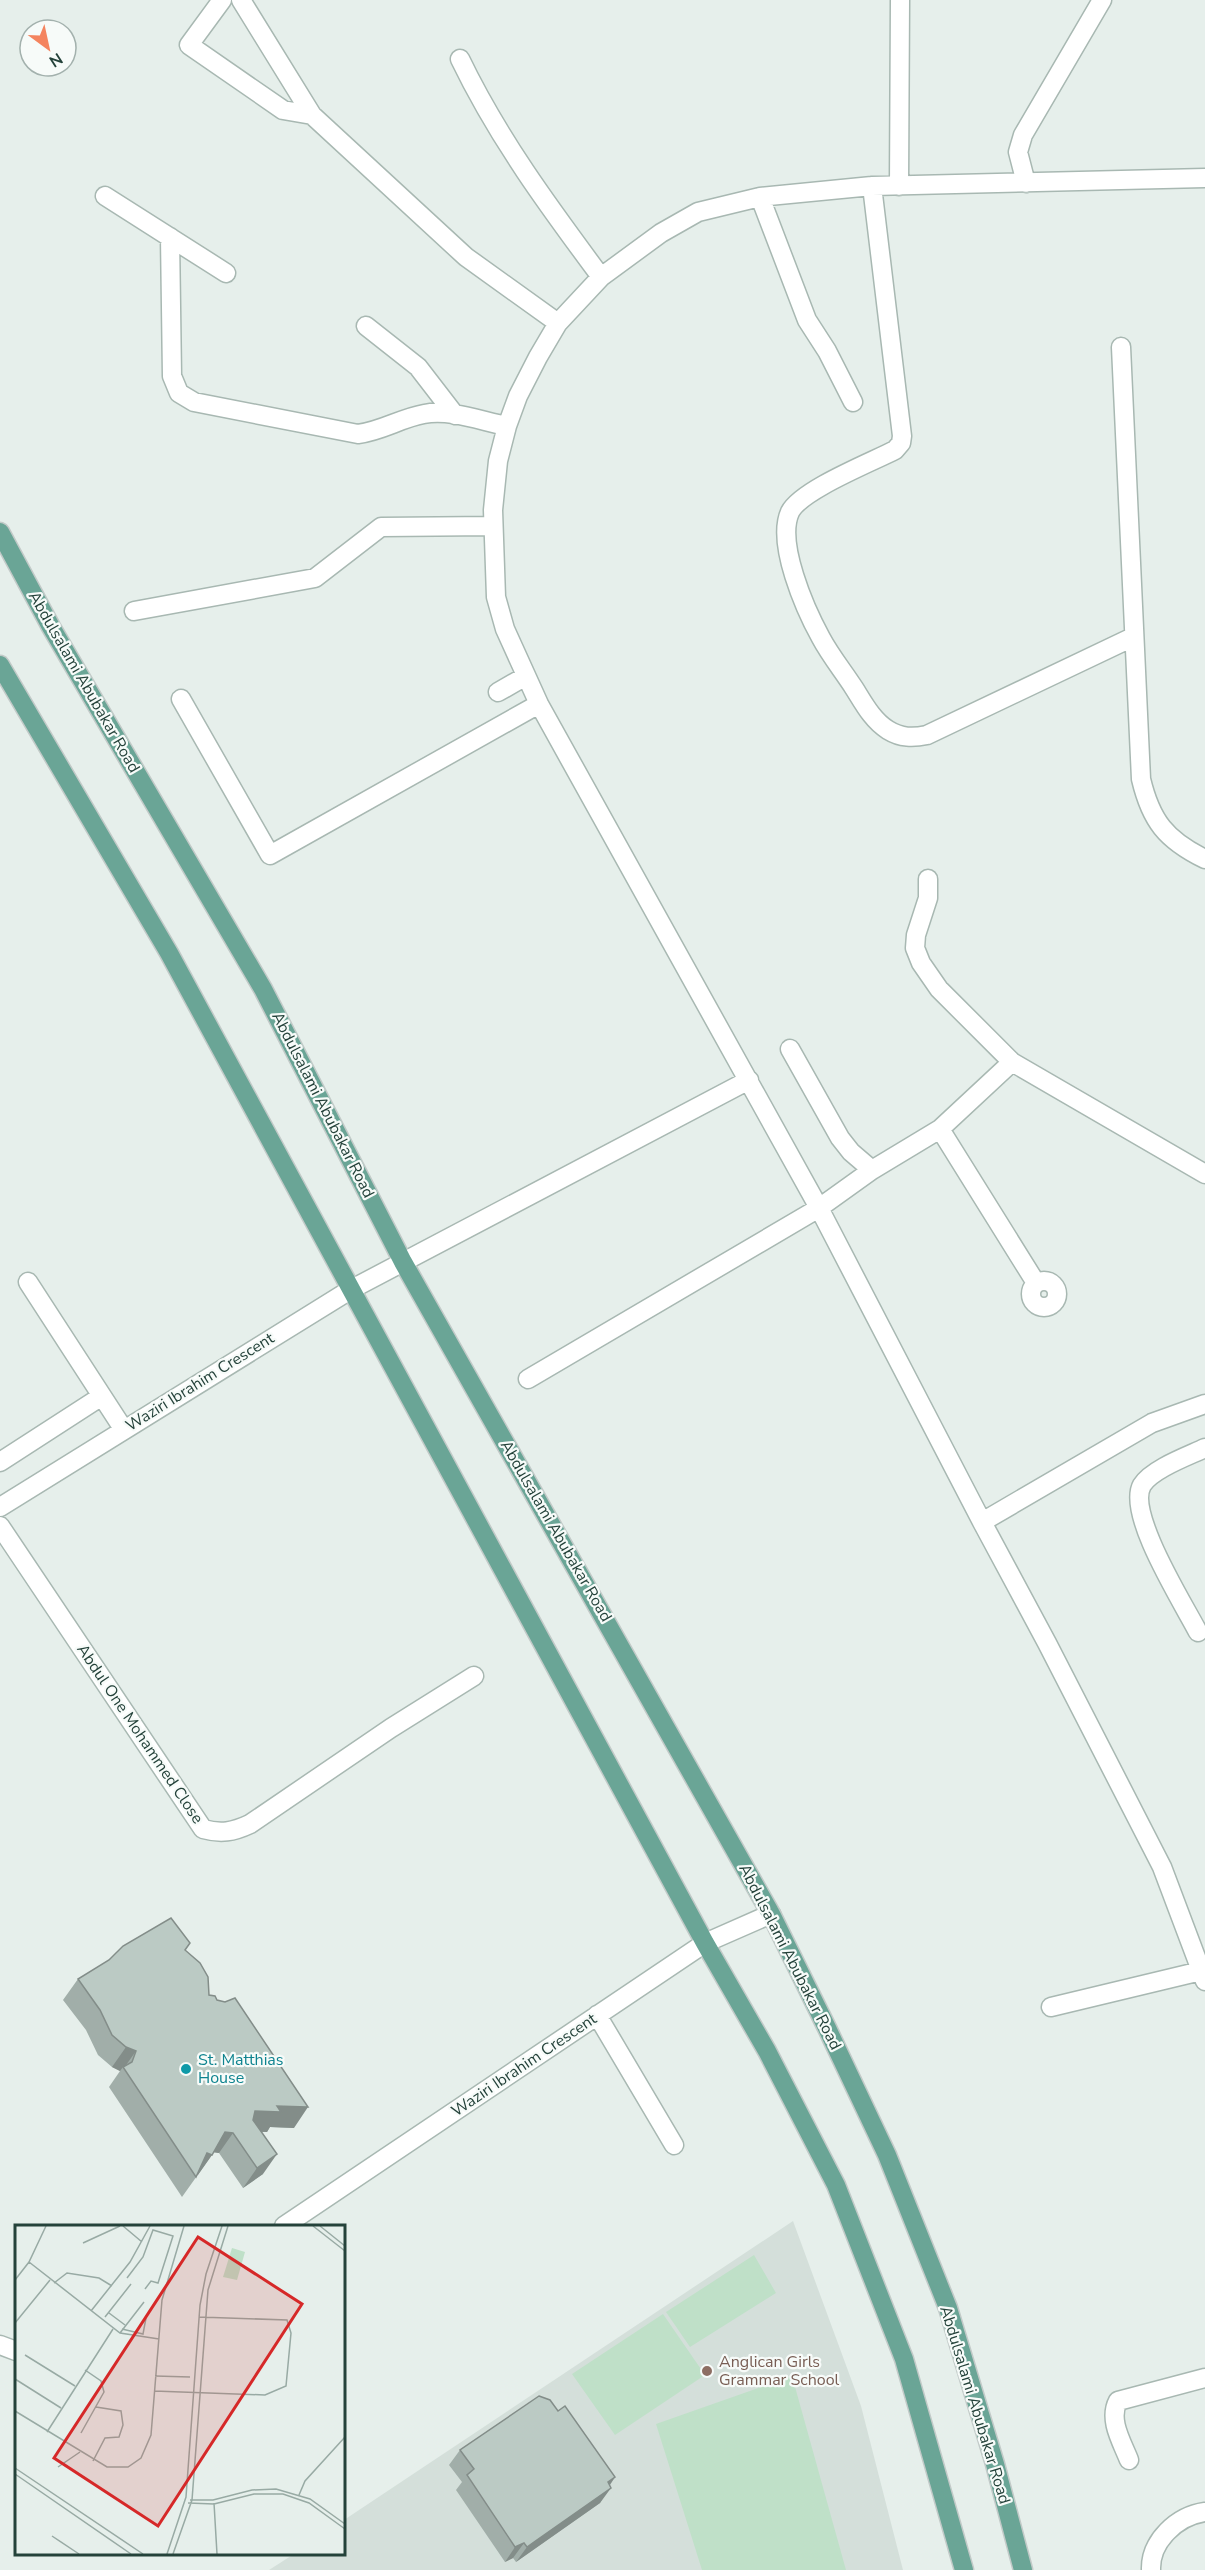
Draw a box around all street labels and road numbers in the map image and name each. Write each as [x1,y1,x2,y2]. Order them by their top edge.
street label: Abdulsalami Abubakar Road [23,587,145,777]
street label: Abdulsalami Abubakar Road [266,1008,380,1202]
street label: Waziri Ibrahim Crescent [122,1327,279,1437]
street label: Abdulsalami Abubakar Road [495,1436,617,1626]
street label: Abdul One Mohammed Close [72,1640,208,1828]
street label: Abdulsalami Abubakar Road [733,1860,847,2054]
street label: Waziri Ibrahim Crescent [447,2008,601,2122]
street label: Abdulsalami Abubakar Road [934,2303,1016,2507]

